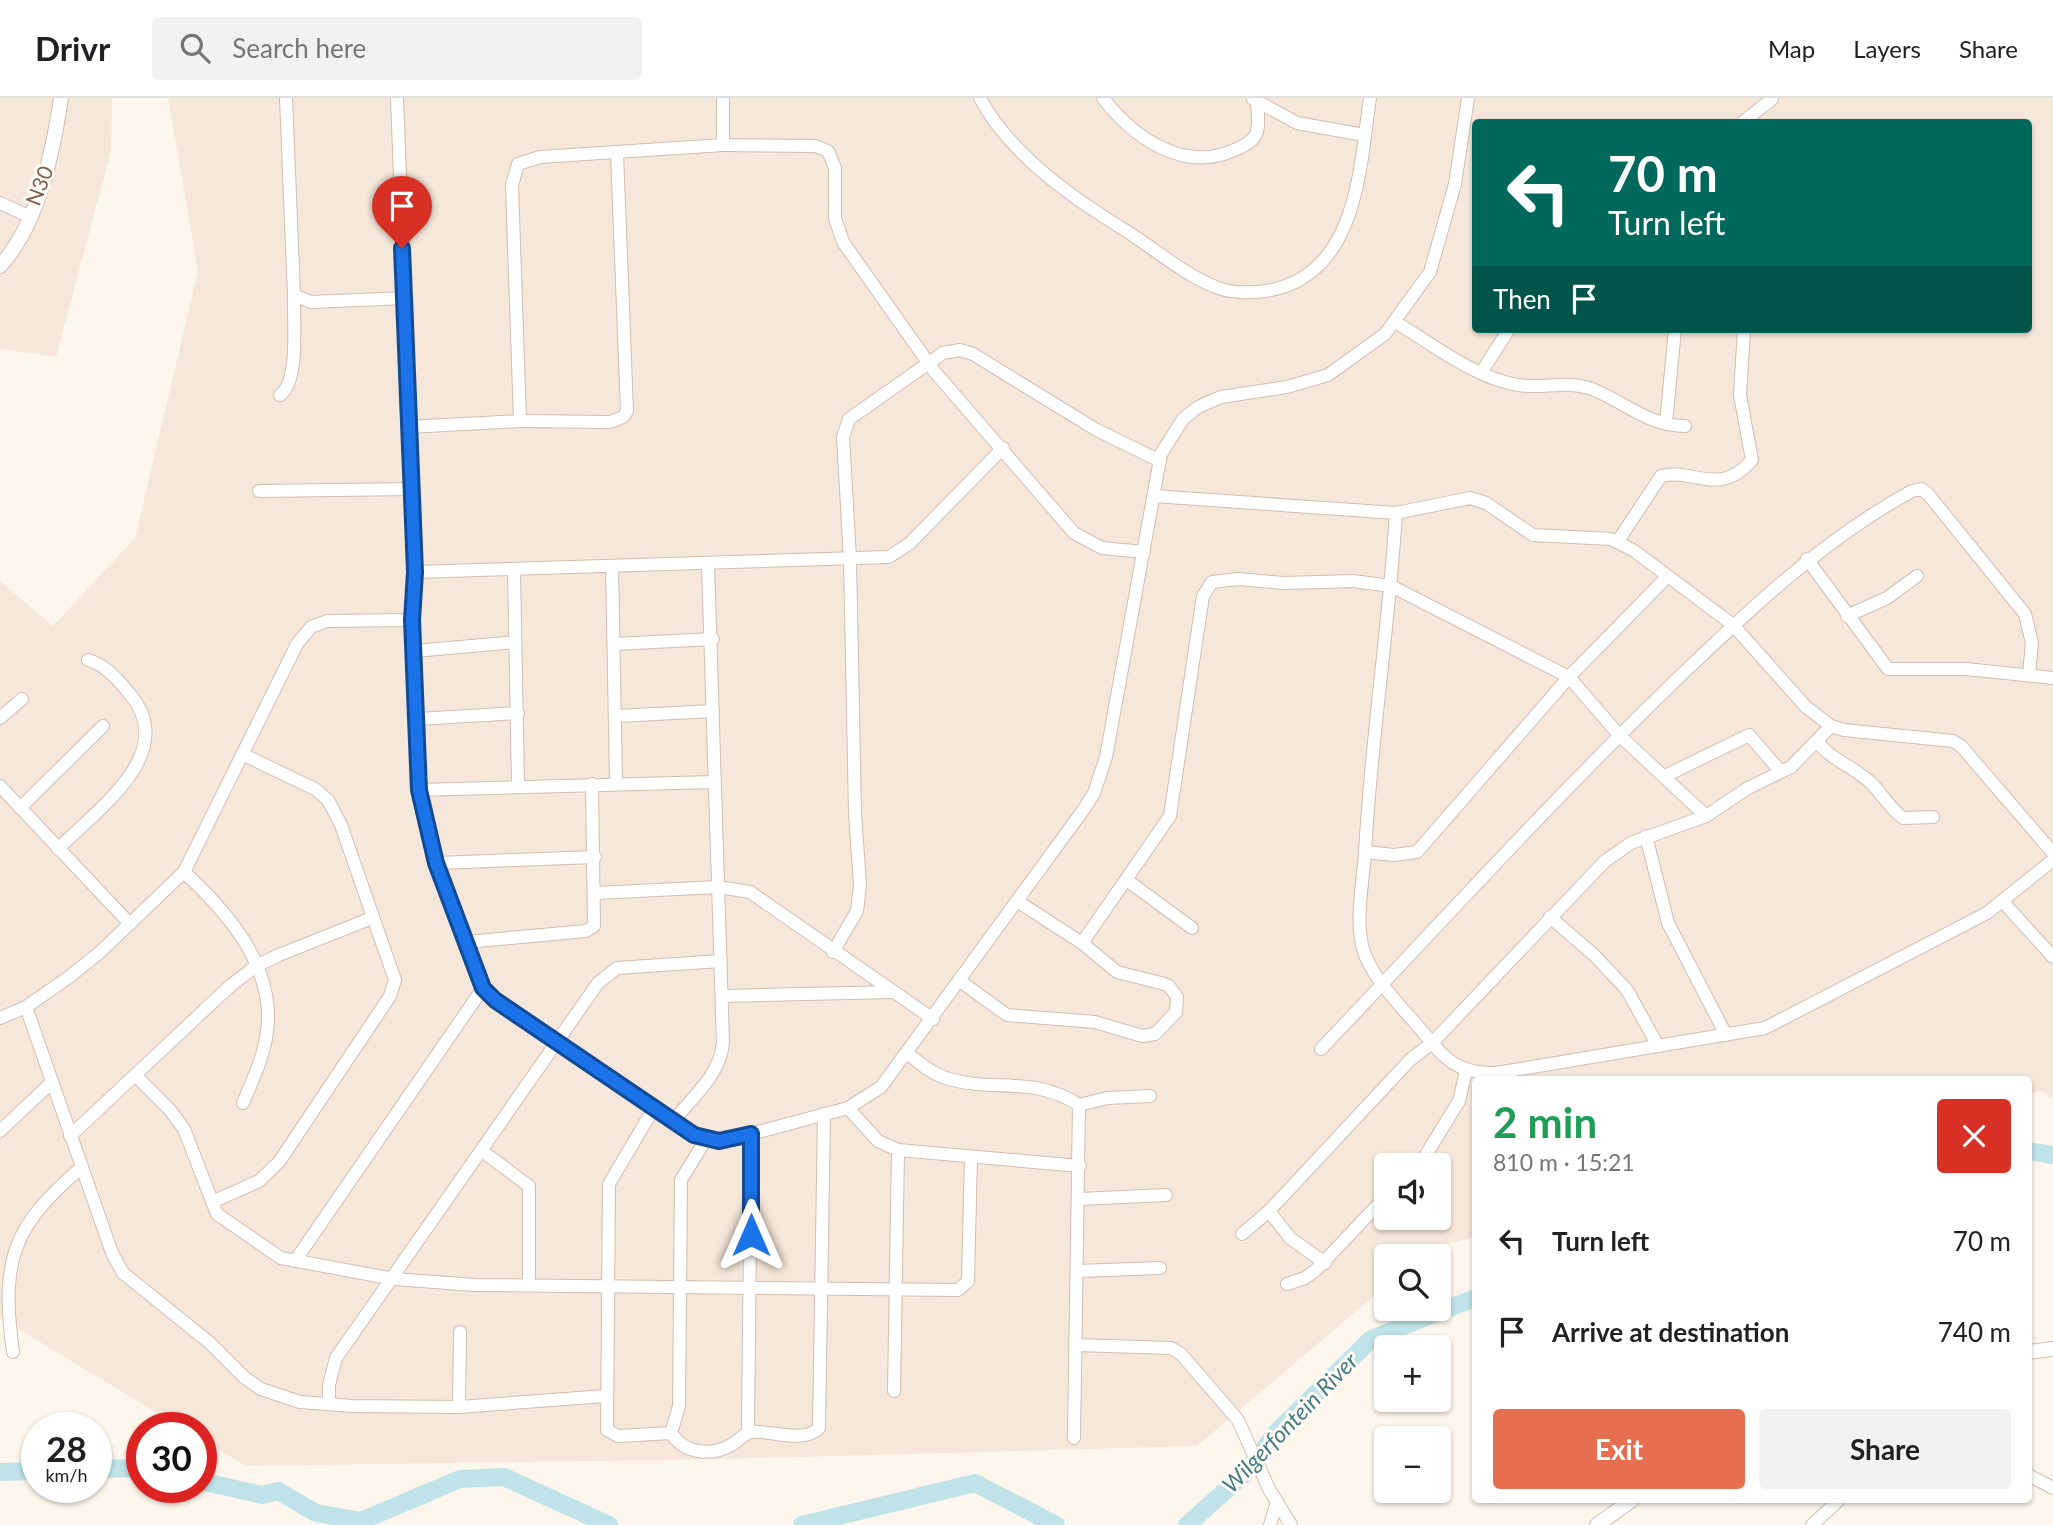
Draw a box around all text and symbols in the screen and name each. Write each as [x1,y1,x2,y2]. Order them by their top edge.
search box [152,17,642,80]
text: Drivr [35,28,110,68]
icon: search [176,29,214,67]
text: Search here [232,32,366,64]
text: Map [1768,34,1815,63]
text: Layers [1853,34,1921,63]
text: Share [1959,34,2018,63]
text: 70 m [1608,144,1718,202]
icon: left [1493,147,1584,238]
street label: N30 [20,162,58,209]
pin [372,176,432,248]
icon: arrive [383,187,421,225]
text: Turn left [1608,203,1725,242]
icon: arrive [1565,280,1603,318]
text: Then [1493,283,1551,315]
text: 2 min [1493,1097,1597,1147]
button: close [1937,1099,2011,1173]
text: 810 m · 15:21 [1493,1148,1635,1176]
map controls [1374,1153,1451,1503]
button: sound [1374,1153,1451,1230]
position arrow [714,1198,788,1272]
icon: left [1493,1222,1531,1260]
text: Turn left [1552,1225,1649,1257]
text: 70 m [1953,1225,2011,1257]
button: search [1374,1244,1451,1321]
icon: arrive [1493,1313,1531,1351]
text: Arrive at destination [1552,1316,1789,1348]
text: 740 m [1938,1316,2011,1348]
button: + [1374,1335,1451,1412]
water label: Wilgerfontein River [1216,1346,1364,1498]
button: Exit [1493,1409,1745,1489]
button: Share [1759,1409,2011,1489]
speed limit sign: 30 [126,1412,217,1503]
button: − [1374,1426,1451,1503]
text: 28 [46,1427,87,1469]
text: km/h [45,1464,88,1486]

